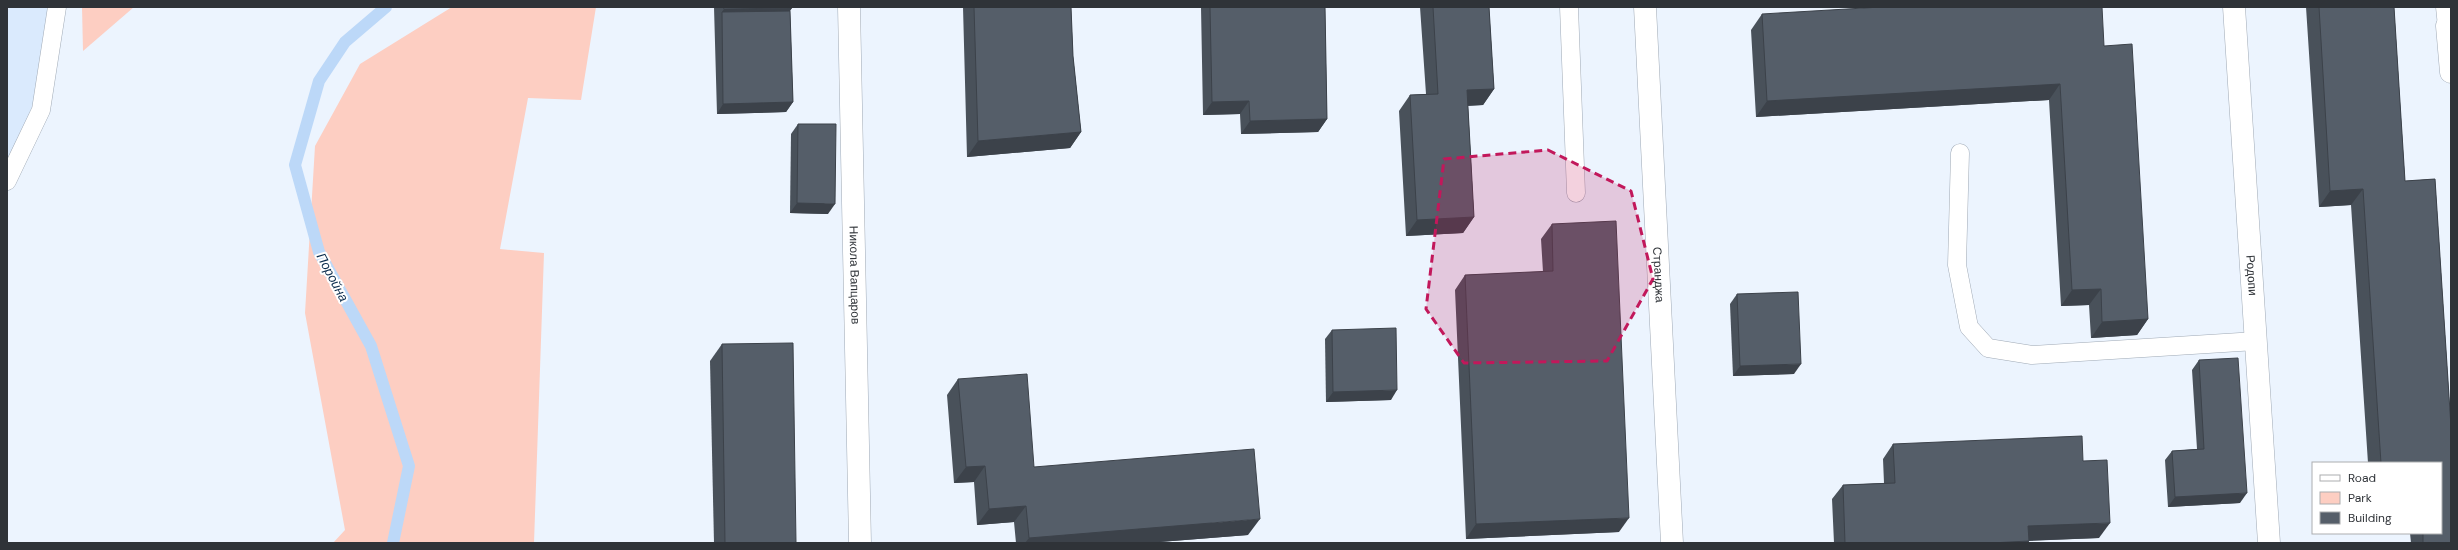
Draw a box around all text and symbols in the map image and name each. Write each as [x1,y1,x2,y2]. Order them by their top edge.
street label: Никола Вапцаров [845,225,864,324]
street label: Странджа [1649,246,1668,303]
water label: Поройна [313,250,352,305]
street label: Родопи [2242,255,2261,296]
legend [2312,462,2442,534]
text: Road [2348,470,2376,486]
text: Park [2348,490,2372,506]
text: Building [2348,510,2392,526]

